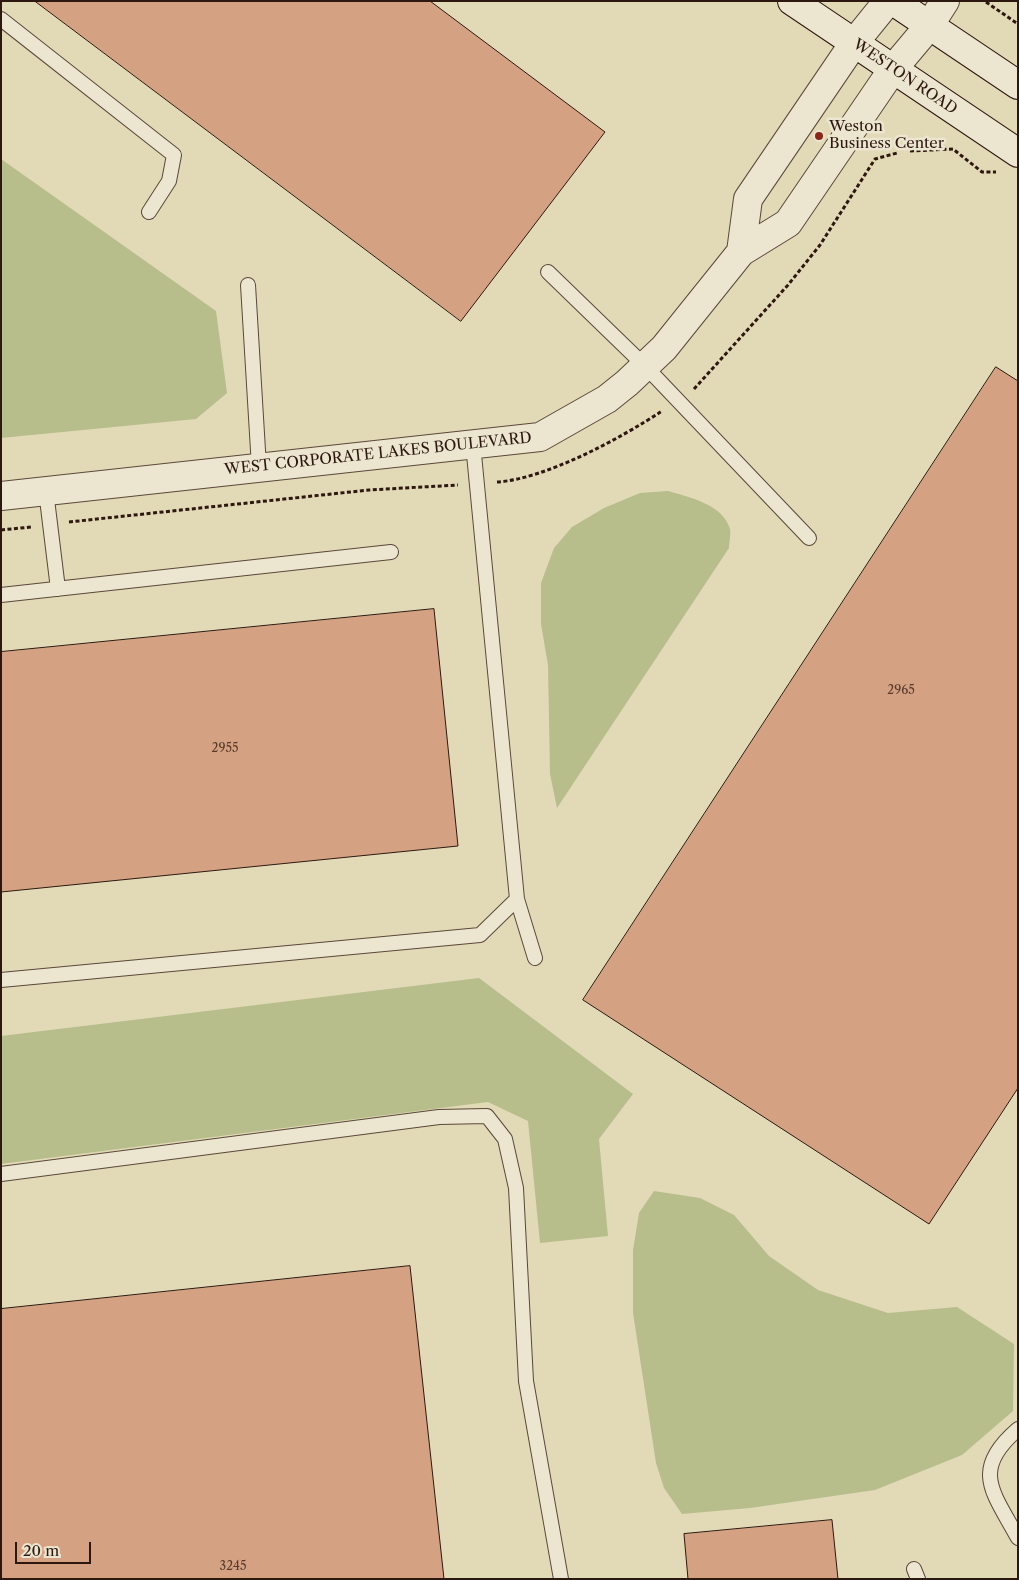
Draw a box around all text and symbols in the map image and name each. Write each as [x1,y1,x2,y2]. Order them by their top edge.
street label: WESTON ROAD [850,35,960,119]
place label: Weston Business Center [829,118,944,153]
marker: Weston Business Center [813,130,825,142]
street label: WEST CORPORATE LAKES BOULEVARD [223,429,533,479]
house number: 2965 [887,684,915,698]
house number: 2955 [212,742,238,756]
scale bar [18,1532,94,1564]
text: 20 m [23,1541,59,1560]
house number: 3245 [220,1560,246,1574]

